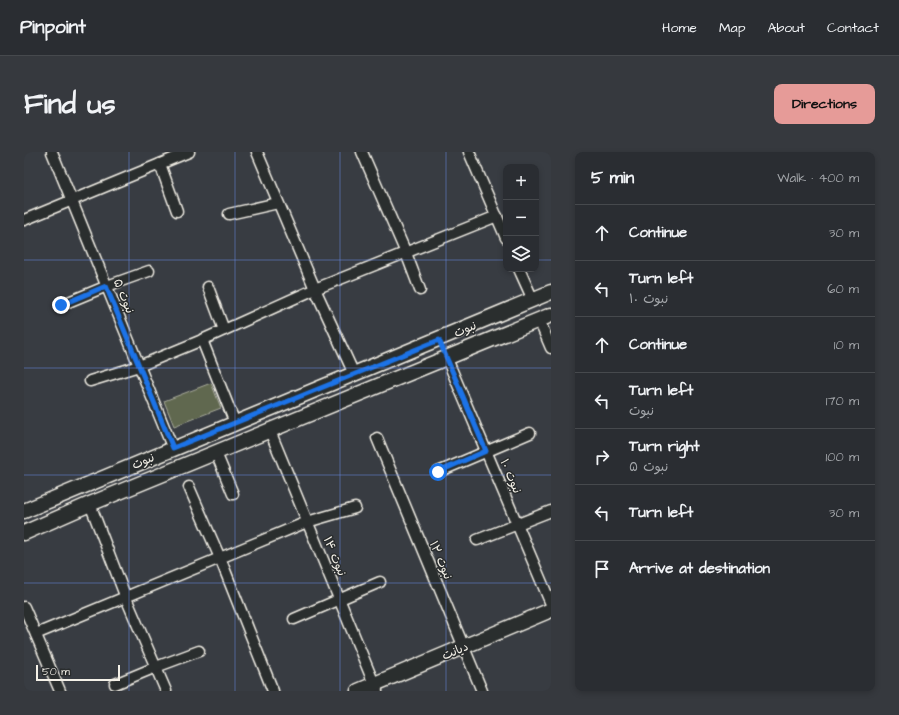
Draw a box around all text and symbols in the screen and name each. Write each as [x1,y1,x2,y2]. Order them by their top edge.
text: Pinpoint [20,14,86,41]
text: Home [662,18,697,38]
text: Map [719,18,745,38]
text: About [767,18,805,38]
text: Contact [827,18,879,38]
button: Directions [774,84,875,124]
text: Find us [24,85,115,124]
map controls [503,164,539,272]
button: + [503,164,539,200]
text: 5 min [591,166,634,190]
text: Walk · 400 m [777,169,859,187]
button: − [503,200,539,236]
icon: ahead [591,222,613,244]
text: Continue [629,222,687,243]
text: 30 m [829,224,859,242]
button: layers [503,236,539,272]
text: Turn left [629,268,693,289]
street label: نبوت ۵ [109,276,138,316]
icon: left [591,278,613,300]
text: 60 m [827,280,859,298]
text: نبوت ۱۰ [629,290,668,308]
route end [52,296,70,314]
street label: نبوت [451,317,479,342]
icon: ahead [591,334,613,356]
text: Continue [629,334,687,355]
text: 10 m [834,336,859,354]
text: Turn left [629,380,693,401]
icon: left [591,390,613,412]
text: 170 m [826,392,859,410]
text: نبوت [629,402,654,420]
text: Turn right [629,436,700,457]
icon: right [591,446,613,468]
text: 100 m [826,448,859,466]
street label: نبوت [129,449,157,474]
street label: نبوت ۱۰ [496,456,525,496]
text: نبوت ۵ [629,458,668,476]
route start [429,463,447,481]
icon: left [591,502,613,524]
text: Turn left [629,502,693,523]
text: 30 m [829,504,859,522]
street label: نبوت ۱۴ [319,534,350,579]
street label: نبوت ۱۲ [425,538,456,582]
icon: arrive [591,558,613,580]
text: Arrive at destination [629,558,770,579]
street label: دیانت [439,638,471,665]
scale bar [36,663,120,682]
text: 50 m [42,664,70,679]

